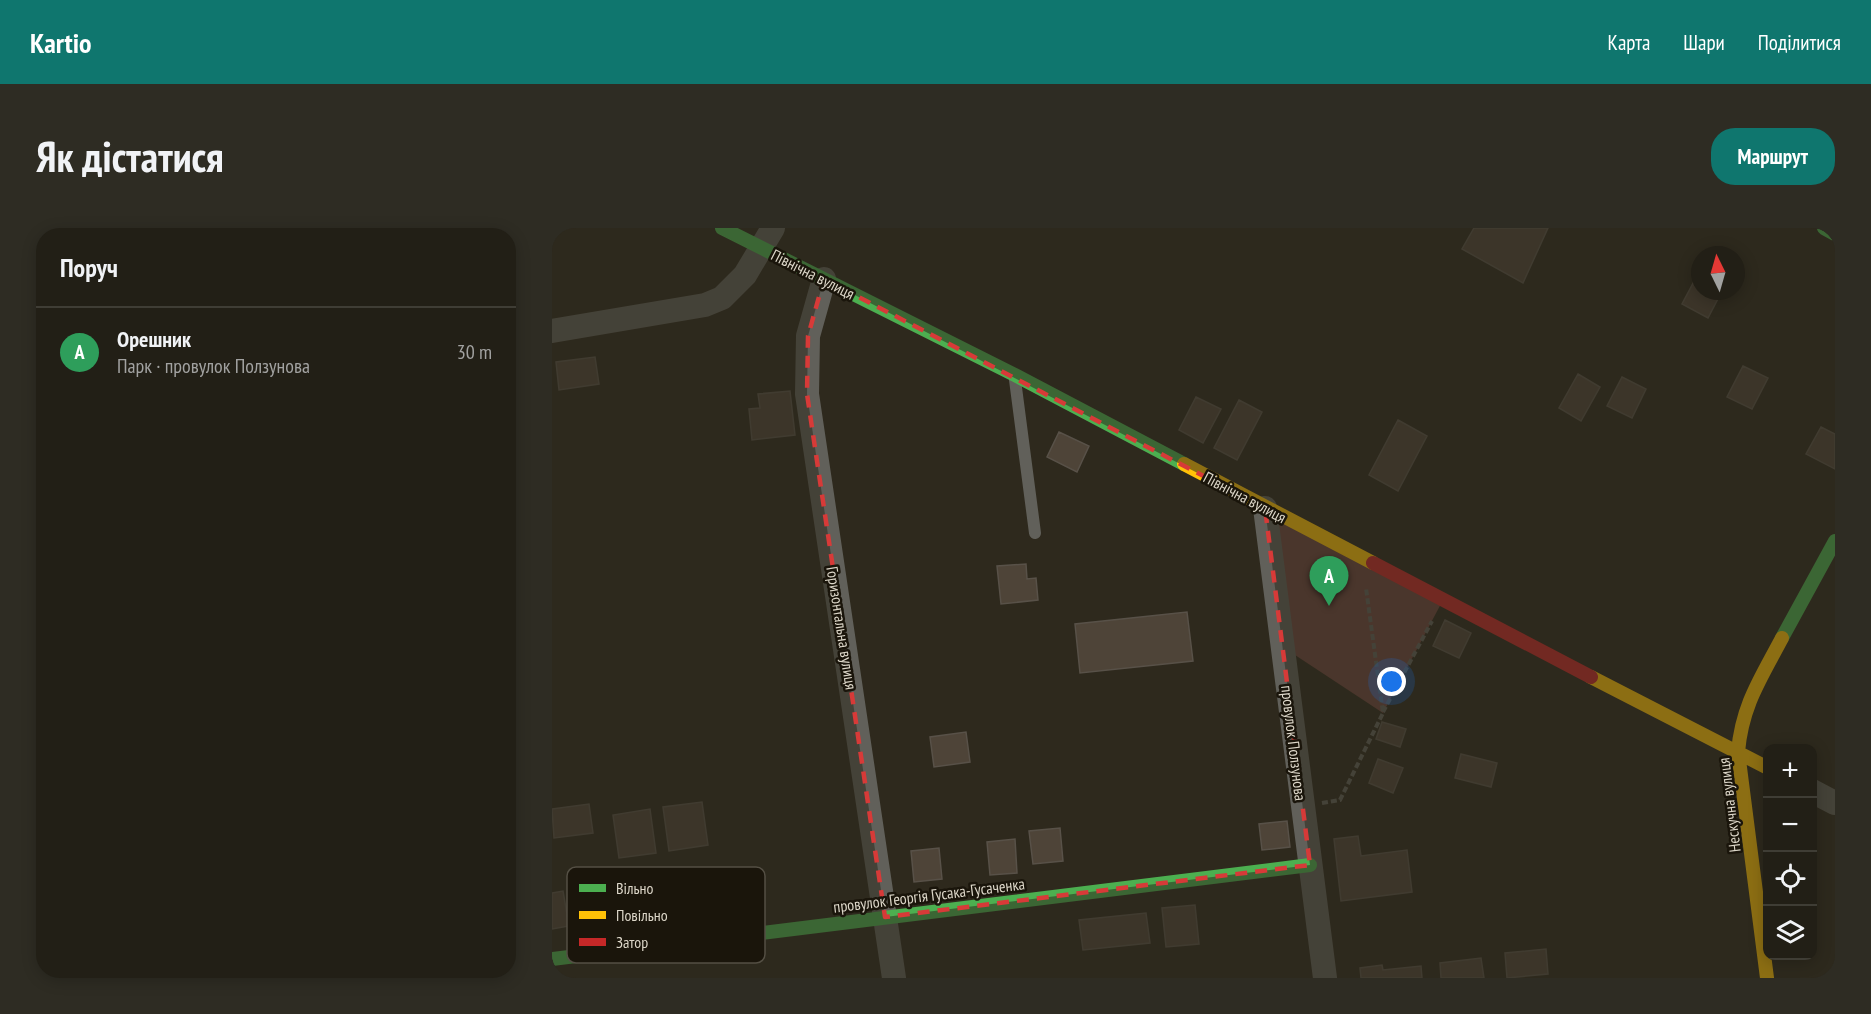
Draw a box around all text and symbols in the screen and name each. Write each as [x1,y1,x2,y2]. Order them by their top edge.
text: Kartio [30,24,92,61]
text: Карта [1608,29,1650,56]
text: Шари [1683,29,1725,56]
text: Поділитися [1758,29,1841,56]
button: Маршрут [1711,128,1835,185]
text: Як дістатися [36,129,224,184]
street label: Північна вулиця [768,244,858,304]
north arrow [1691,246,1745,300]
text: Поруч [60,251,118,284]
text: Орешник [117,325,191,353]
text: A [74,339,85,365]
text: 30 m [457,339,492,365]
text: Парк · провулок Ползунова [117,353,310,379]
street label: Північна вулиця [1200,467,1290,527]
pin: A [1310,556,1348,606]
street label: Горизонтальна вулиця [822,565,862,691]
your location [1377,667,1406,696]
street label: провулок Ползунова [1277,684,1311,802]
map controls [1763,744,1817,960]
button: + [1763,744,1817,798]
street label: Нескучна вулиця [1713,757,1745,853]
button: − [1763,798,1817,852]
button: locate [1763,852,1817,906]
legend [567,867,765,963]
street label: провулок Георгія Гусака-Гусаченка [832,873,1026,917]
text: Вільно [616,878,653,898]
text: Повільно [616,905,668,925]
button: layers [1763,906,1817,960]
text: Затор [616,932,648,952]

